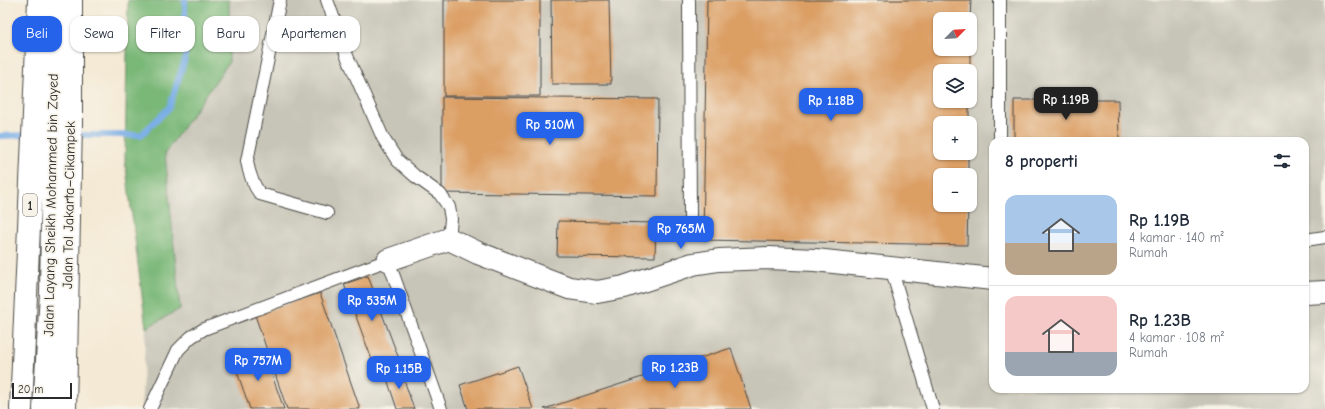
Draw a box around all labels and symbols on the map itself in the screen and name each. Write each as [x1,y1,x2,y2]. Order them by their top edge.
north arrow [933,12,977,56]
street label: Jalan Layang Sheikh Mohammed bin Zayed [40,73,62,337]
pin: Rp 1.19B [1025,87,1107,121]
pin: Rp 1.18B [790,88,872,122]
pin: Rp 510M [513,112,587,146]
street label: Jalan Tol Jakarta–Cikampek [59,121,79,289]
road number: 1 [23,194,37,216]
pin: Rp 765M [644,216,718,250]
pin: Rp 535M [335,288,409,322]
pin: Rp 757M [221,348,295,382]
pin: Rp 1.23B [634,355,716,389]
pin: Rp 1.15B [358,356,440,390]
scale bar [12,381,72,400]

